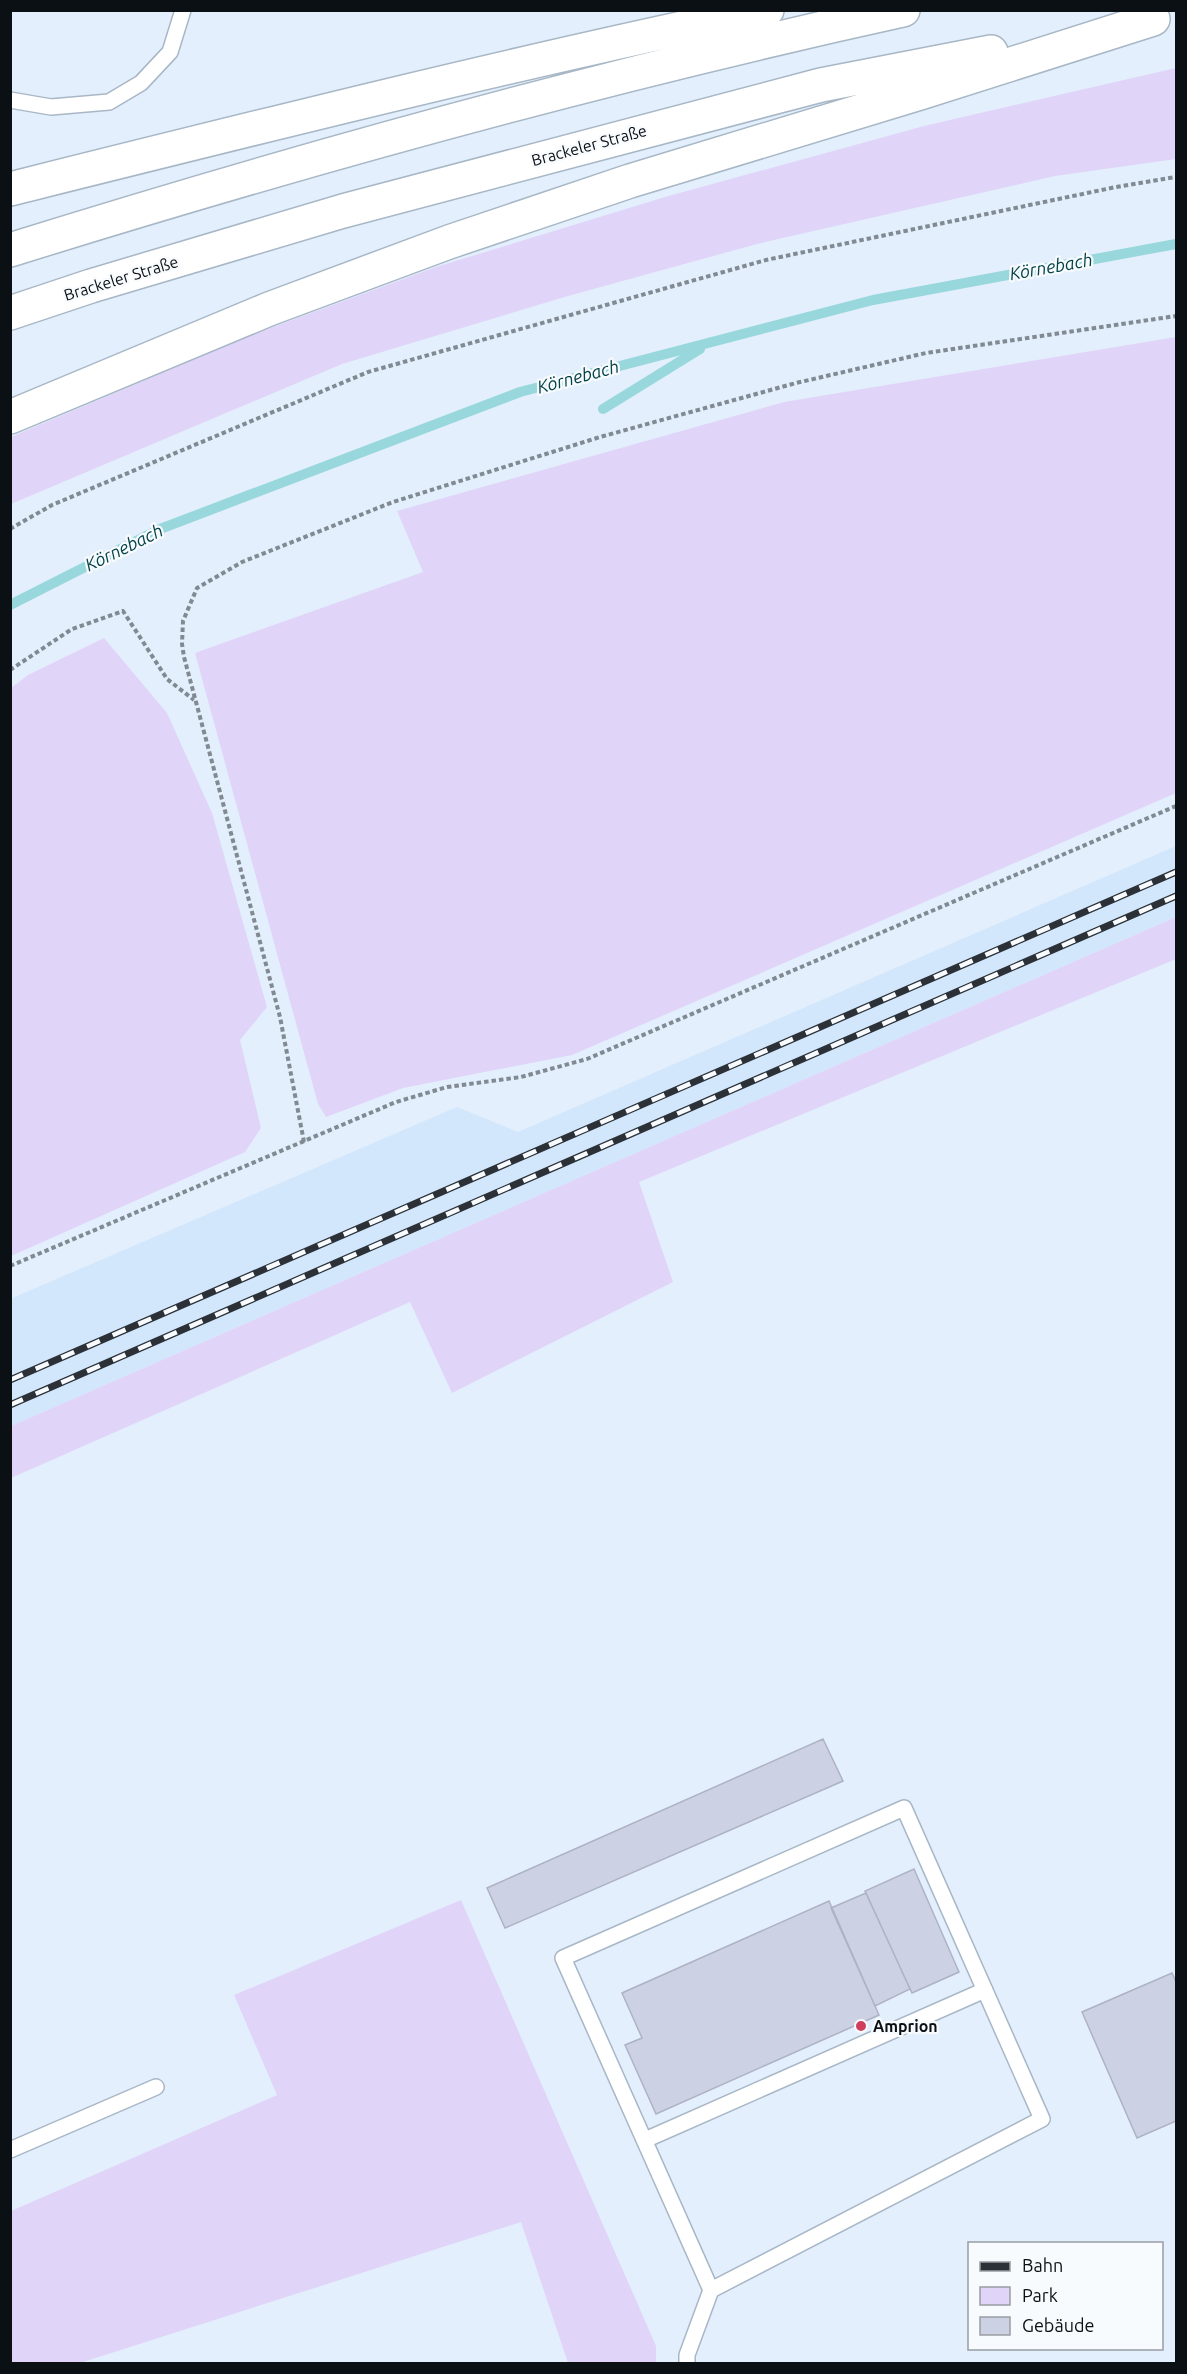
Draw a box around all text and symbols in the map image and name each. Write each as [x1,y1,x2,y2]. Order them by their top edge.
street label: Brackeler Straße [529,121,649,169]
water label: Körnebach [1008,249,1094,283]
street label: Brackeler Straße [62,252,180,304]
water label: Körnebach [535,355,621,397]
water label: Körnebach [81,520,166,575]
place label: Amprion [873,2017,938,2035]
marker: Amprion [854,2019,868,2033]
legend [968,2242,1163,2350]
text: Bahn [1022,2255,1063,2275]
text: Park [1022,2285,1058,2305]
text: Gebäude [1022,2315,1094,2335]

